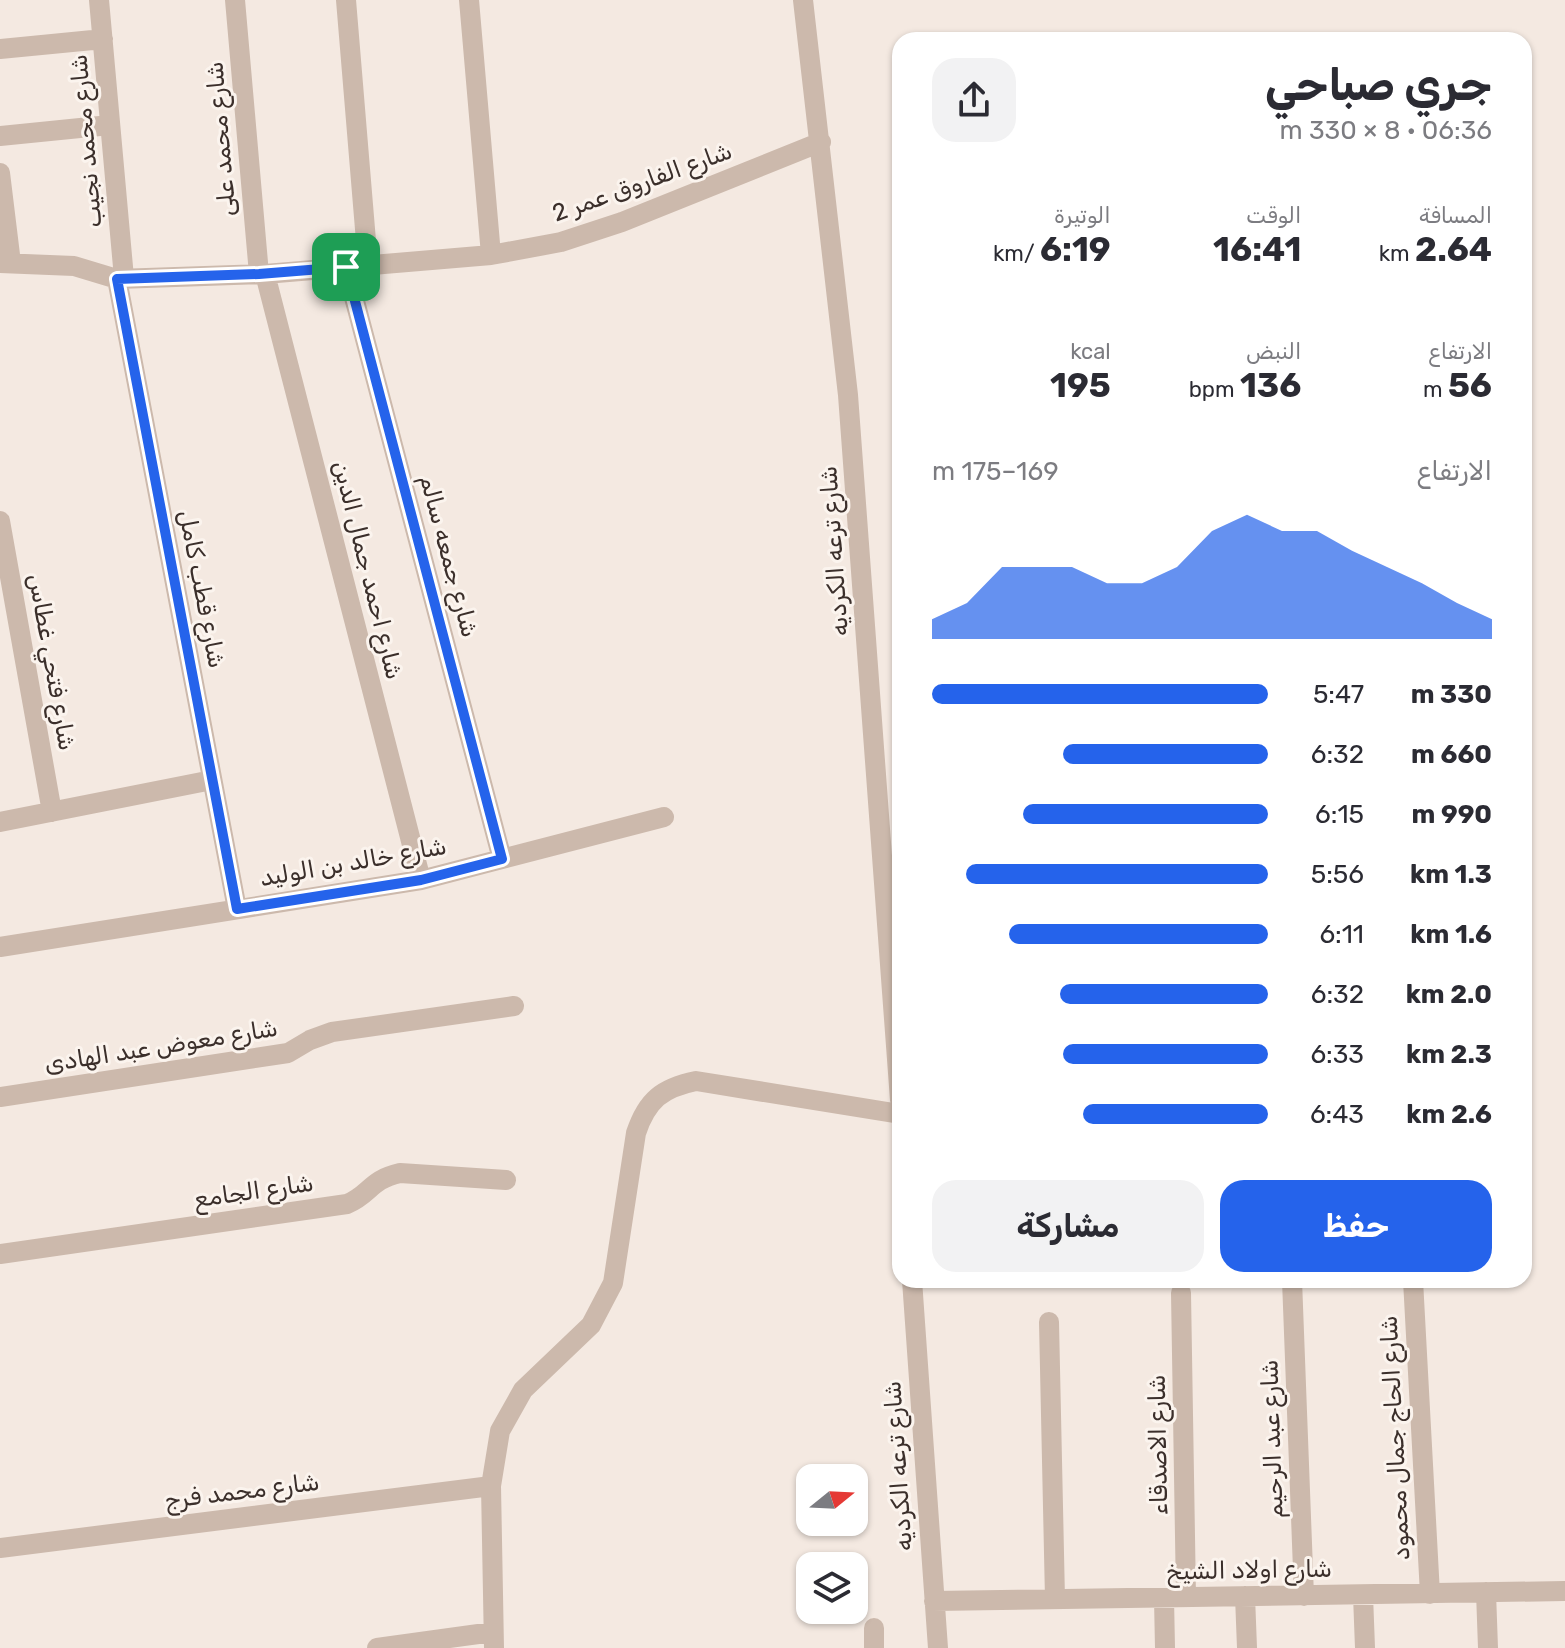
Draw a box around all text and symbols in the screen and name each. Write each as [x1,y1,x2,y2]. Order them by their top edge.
street label: شارع محمد نجيب [64,53,110,229]
button: share [932,58,1016,142]
text: جري صباحي [1265,59,1492,111]
street label: شارع محمد على [200,60,244,218]
text: 06:36 · 8 × 330 m [1279,115,1492,146]
street label: شارع الفاروق عمر 2 [548,136,736,229]
text: الوتيرة [1054,202,1111,229]
text: الوقت [1246,202,1301,229]
text: المسافة [1419,202,1492,229]
text: 6:19 [1040,229,1111,270]
text: 16:41 [1213,229,1301,270]
text: 2.64 [1415,229,1492,270]
pin [312,233,380,301]
text: /km [993,240,1040,267]
text: km [1379,240,1415,267]
icon: arrive [324,245,368,289]
text: kcal [1070,338,1111,365]
text: النبض [1246,338,1301,365]
text: الارتفاع [1429,338,1492,365]
text: 195 [1050,365,1111,406]
text: 136 [1240,365,1301,406]
text: 56 [1448,365,1492,406]
text: bpm [1189,376,1240,403]
text: m [1423,376,1448,403]
text: 169–175 m [932,456,1059,487]
text: الارتفاع [1417,456,1492,487]
street label: شارع احمد جمال الدين [325,458,409,683]
street label: شارع ترعه الكرديه [814,465,856,637]
street label: شارع جمعه سالم [412,472,484,641]
street label: شارع قطب كامل [171,508,231,671]
street label: شارع فتحي غطاس [19,571,81,753]
text: 5:47 [1313,679,1364,710]
text: 330 m [1411,679,1492,710]
text: 6:32 [1311,739,1364,770]
text: 660 m [1411,739,1492,770]
text: 6:15 [1315,799,1364,830]
text: 990 m [1412,799,1492,830]
street label: شارع خالد بن الوليد [257,832,449,894]
text: 5:56 [1311,859,1364,890]
text: 1.3 km [1410,859,1492,890]
text: 6:11 [1319,919,1364,950]
text: 1.6 km [1410,919,1492,950]
text: 6:32 [1311,979,1364,1010]
text: 2.0 km [1406,979,1492,1010]
street label: شارع معوض عبد الهادى [42,1014,280,1080]
text: 6:33 [1310,1039,1364,1070]
text: 2.3 km [1406,1039,1492,1070]
text: 6:43 [1310,1099,1364,1130]
text: 2.6 km [1406,1099,1492,1130]
street label: شارع الجامع [193,1169,316,1216]
button: مشاركة [932,1180,1204,1272]
button: حفظ [1220,1180,1492,1272]
street label: شارع الحاج جمال محمود [1375,1315,1417,1561]
street label: شارع عبد الرحيم [1255,1359,1291,1519]
street label: شارع الاصدقاء [1143,1374,1175,1516]
street label: شارع ترعه الكرديه [878,1380,920,1552]
north arrow [796,1464,868,1536]
map controls [796,1464,868,1624]
street label: شارع محمد فرج [163,1468,321,1516]
button: layers [796,1552,868,1624]
street label: شارع اولاد الشيخ [1166,1555,1332,1588]

